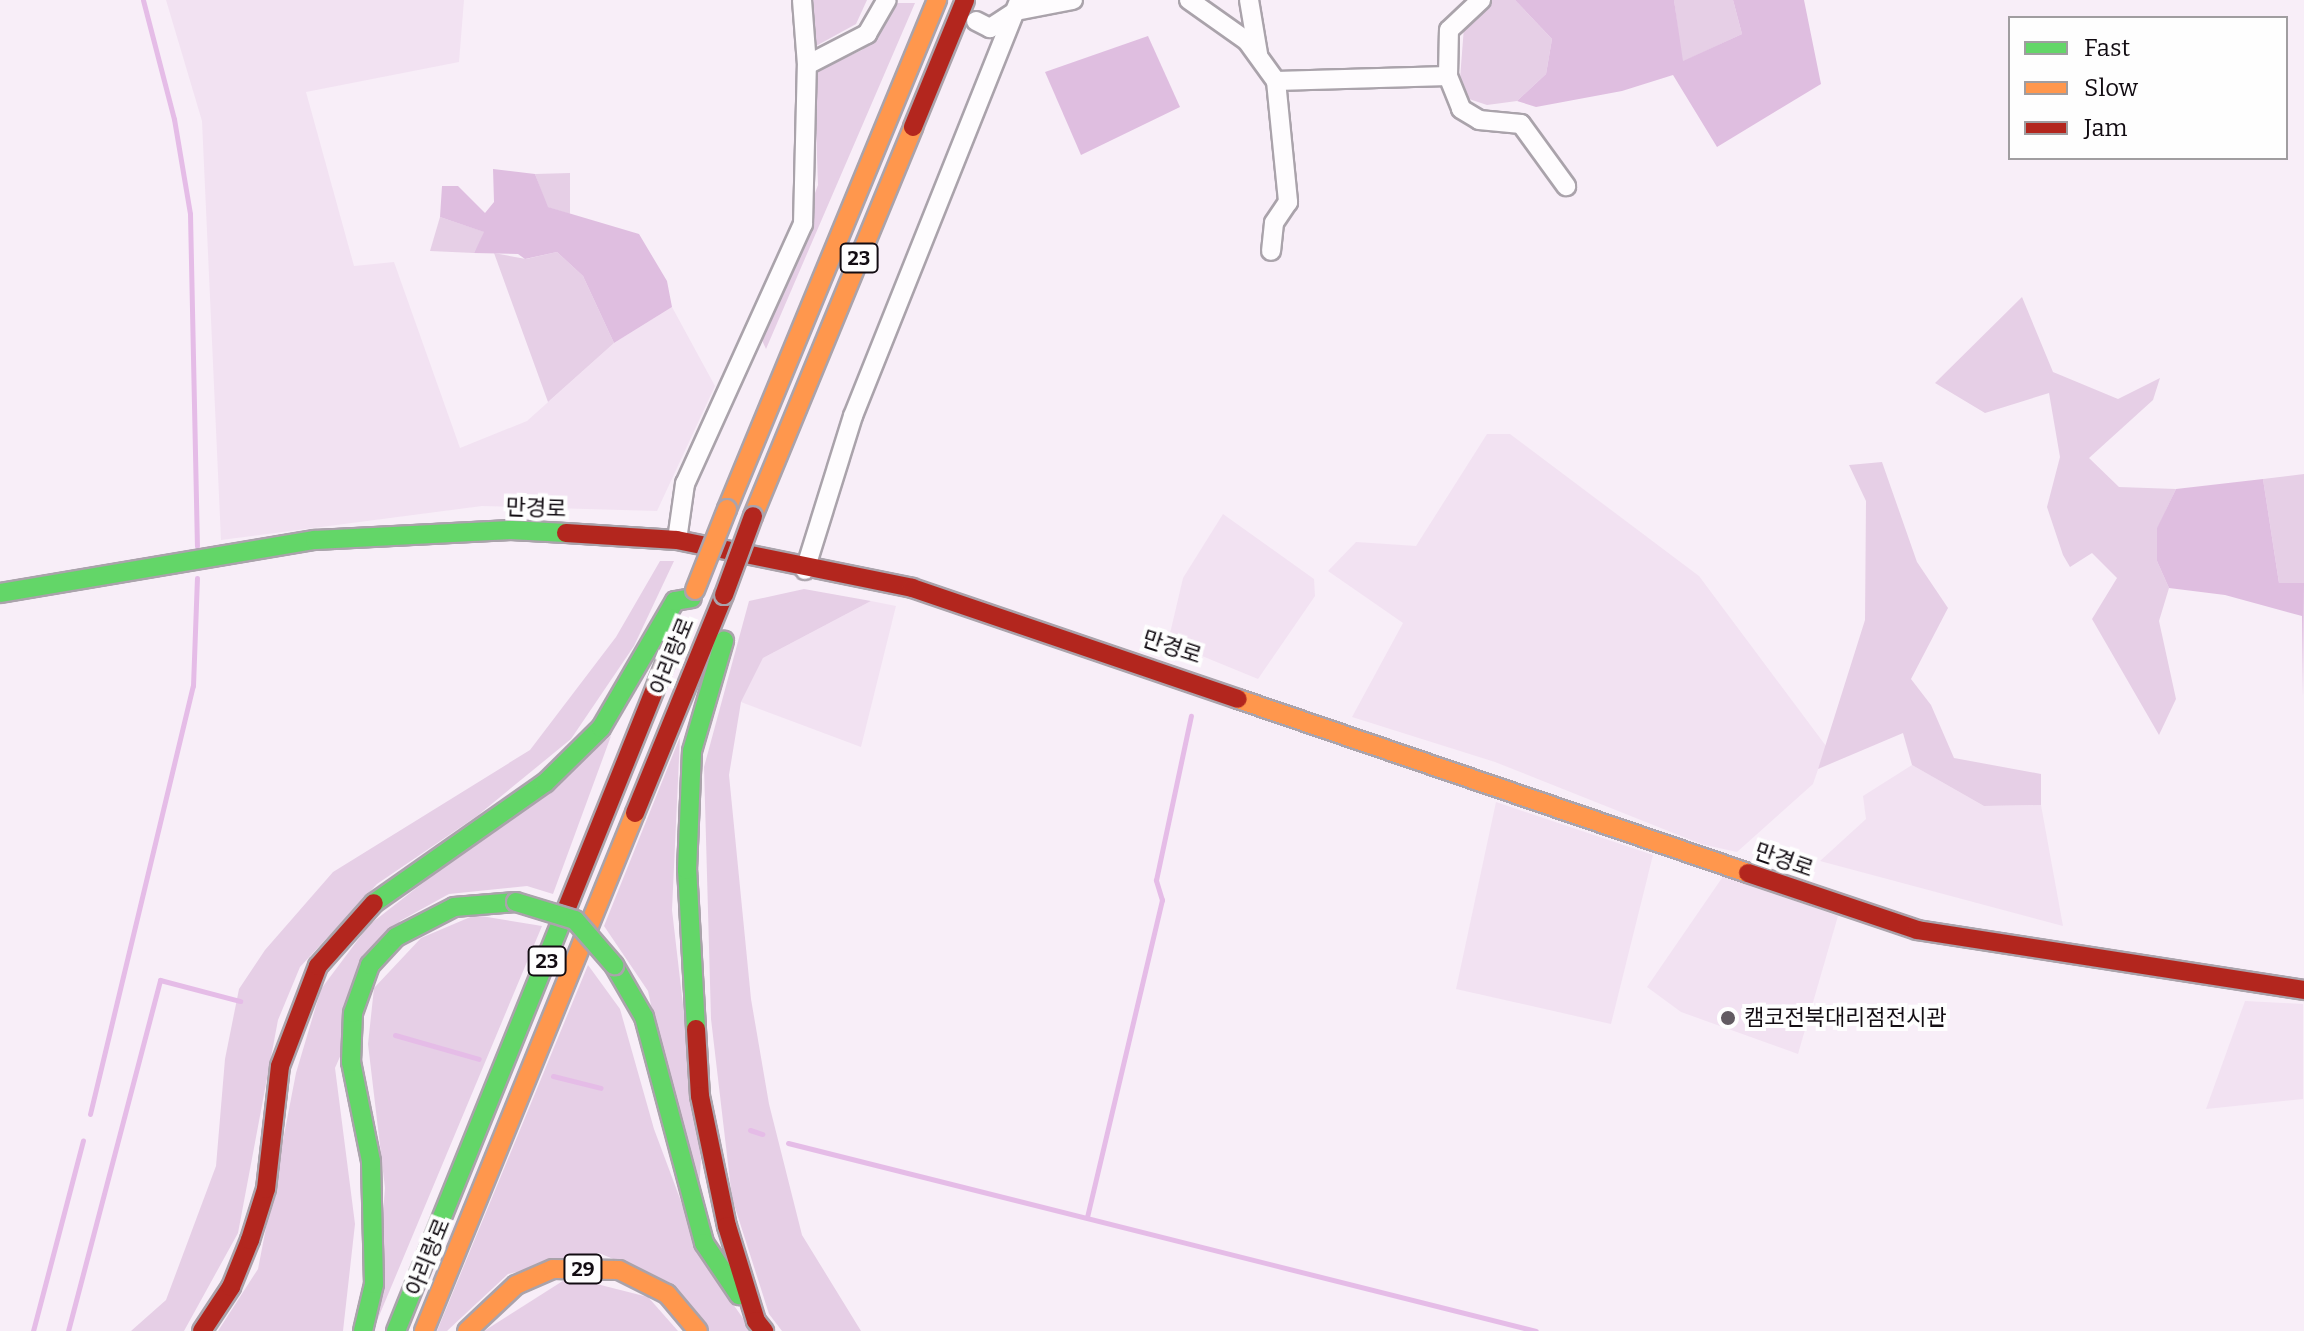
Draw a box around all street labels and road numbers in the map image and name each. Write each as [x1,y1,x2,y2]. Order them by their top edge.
road number: 23 [839,242,879,274]
street label: 만경로 [505,494,567,522]
street label: 아리랑로 [645,614,699,698]
street label: 만경로 [1139,625,1205,669]
street label: 만경로 [1751,838,1817,882]
road number: 23 [527,945,567,977]
street label: 아리랑로 [401,1215,455,1299]
road number: 29 [563,1253,603,1285]

